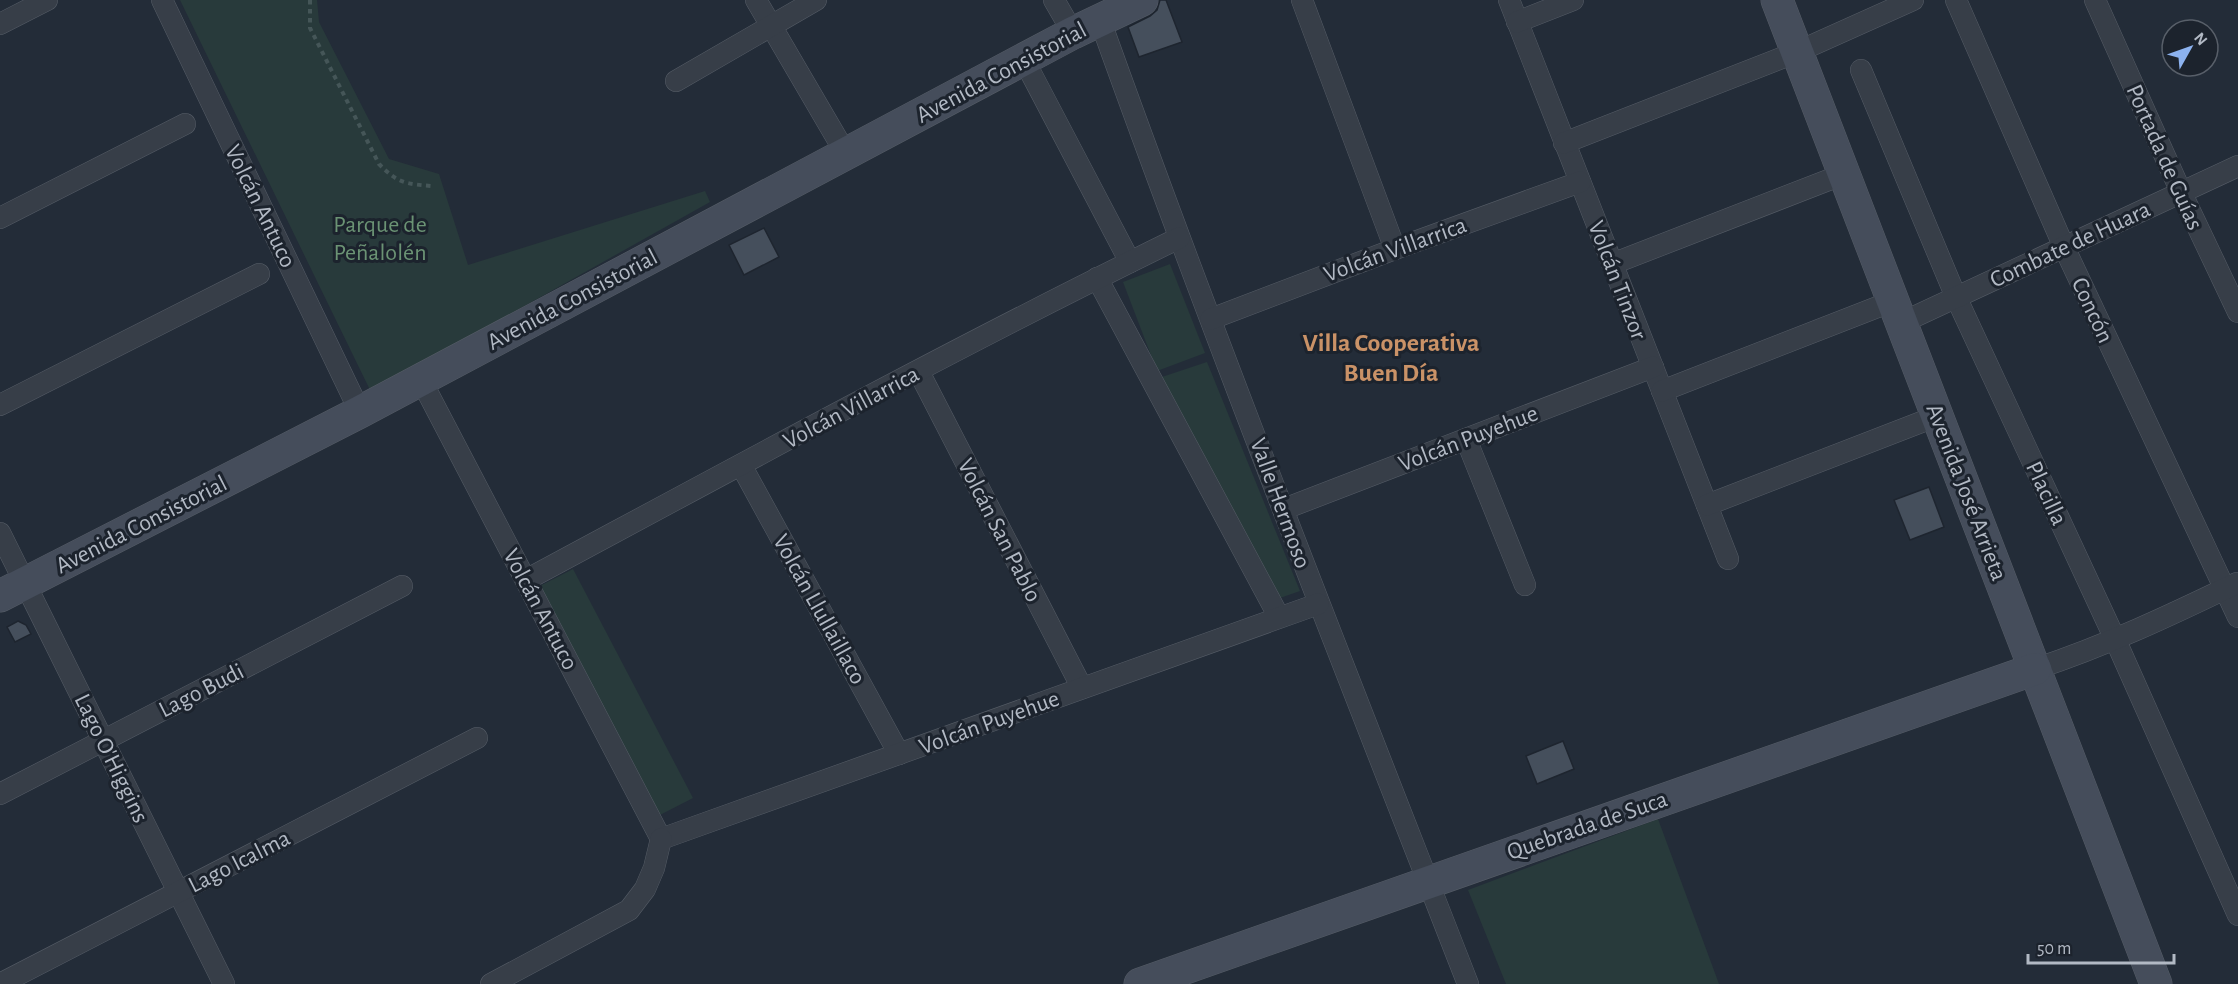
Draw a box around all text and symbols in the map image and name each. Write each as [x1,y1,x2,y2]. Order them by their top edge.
street label: Avenida Consistorial [912,18,1091,128]
north arrow [2160,18,2220,78]
text: N [2191,30,2210,48]
street label: Portada de Guías [2121,81,2207,234]
street label: Volcán Antuco [220,141,300,272]
street label: Combate de Huara [1987,197,2154,293]
park label: Parque de Peñalolén [333,213,427,265]
street label: Volcán Villarrica [1321,213,1470,287]
street label: Volcán Tinzor [1583,218,1651,343]
street label: Avenida Consistorial [483,245,662,355]
street label: Concón [2067,274,2118,347]
district label: Villa Cooperativa Buen Día [1302,330,1480,386]
street label: Volcán Villarrica [780,362,923,454]
street label: Volcán Puyehue [1395,401,1541,477]
street label: Avenida José Arrieta [1921,401,2011,584]
street label: Valle Hermoso [1245,435,1315,572]
street label: Volcán San Pablo [953,455,1046,606]
street label: Placilla [2021,458,2071,529]
street label: Avenida Consistorial [52,471,231,578]
street label: Volcán Llullaillaco [768,531,870,688]
street label: Volcán Antuco [498,545,582,674]
street label: Lago Budi [155,659,248,722]
street label: Volcán Puyehue [916,686,1063,759]
street label: Lago O'Higgins [70,690,153,827]
street label: Quebrada de Suca [1504,787,1671,865]
street label: Lago Icalma [185,826,294,898]
scale bar [2028,927,2174,965]
text: 50 m [2037,940,2071,958]

